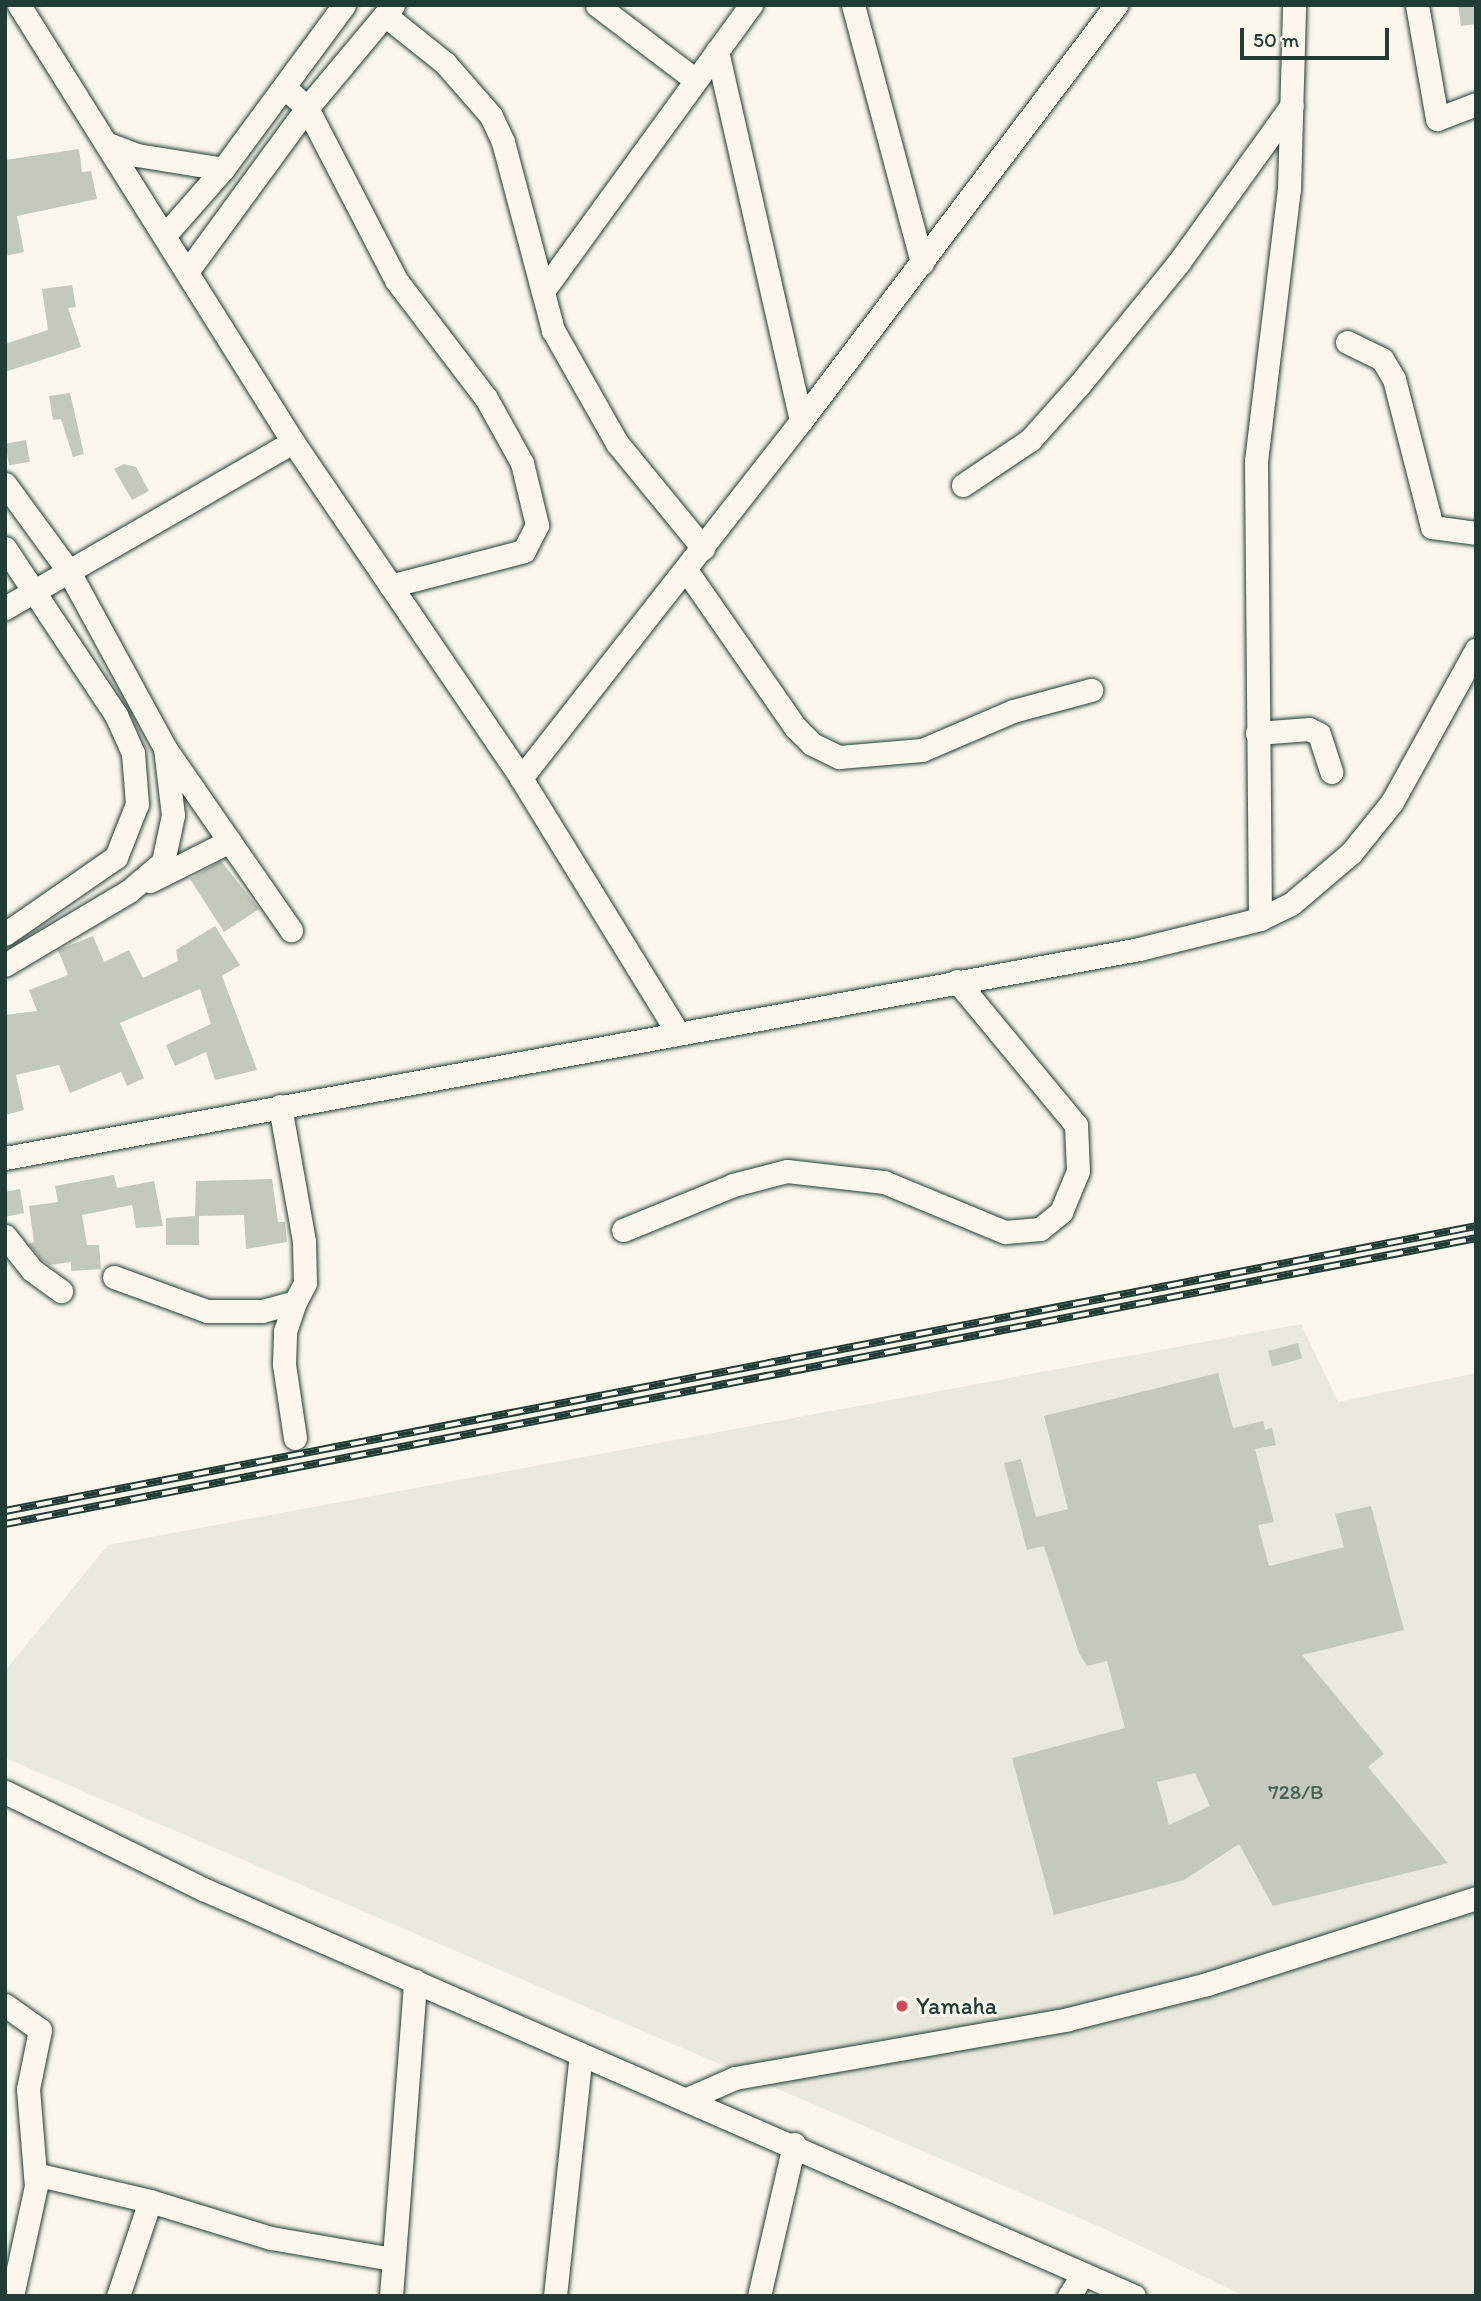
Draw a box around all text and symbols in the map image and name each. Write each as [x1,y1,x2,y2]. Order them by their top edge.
scale bar [1243,14,1392,58]
text: 50 m [1253,27,1299,52]
house number: 728/B [1268,1779,1324,1805]
place label: Yamaha [916,1992,997,2020]
marker: Yamaha [894,1998,910,2014]

